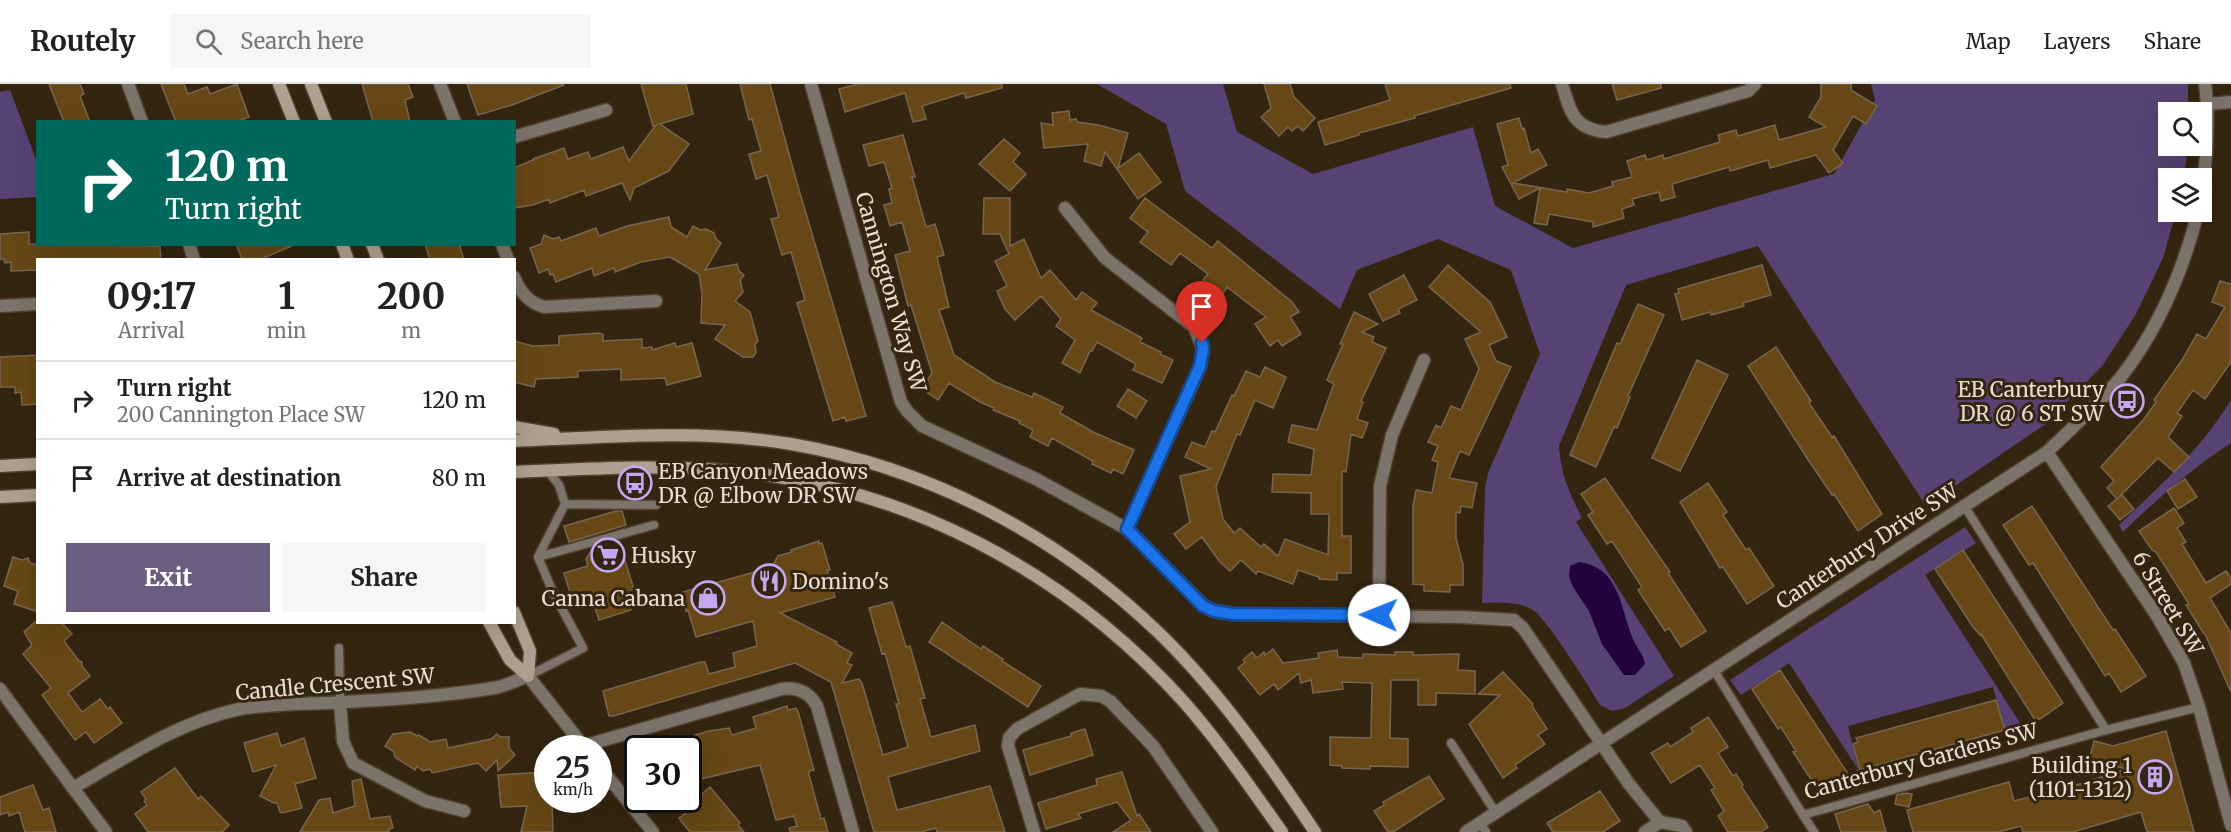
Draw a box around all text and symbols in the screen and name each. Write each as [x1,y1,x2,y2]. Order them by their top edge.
search box [171,14,591,68]
text: Routely [30,23,135,59]
icon: search [192,25,225,58]
text: Search here [240,27,364,55]
text: Map [1966,28,2011,55]
text: Layers [2044,28,2111,55]
text: Share [2144,28,2201,55]
map controls [2158,102,2212,222]
button: search [2158,102,2212,156]
text: 120 m [165,140,288,192]
icon: right [66,144,144,222]
button: layers [2158,168,2212,222]
street label: Cannington Way SW [850,189,933,396]
text: Turn right [165,192,302,226]
text: 09:17 [107,274,196,319]
text: 1 [278,274,295,319]
text: 200 [377,274,445,319]
pin [1176,281,1227,343]
icon: arrive [1185,290,1218,323]
text: Arrival [118,318,185,343]
text: min [267,318,306,343]
text: m [401,318,421,343]
text: Turn right [117,374,231,402]
place label: EB Canterbury DR @ 6 ST SW [1957,376,2105,427]
bus stop icon: EB Canterbury DR @ 6 ST SW [2109,383,2145,419]
icon: right [66,384,99,417]
text: 120 m [422,386,486,414]
text: 200 Cannington Place SW [117,402,365,427]
place label: EB Canyon Meadows DR @ Elbow DR SW [658,458,868,509]
icon: arrive [66,462,99,495]
text: Arrive at destination [117,464,341,492]
text: 80 m [432,464,486,492]
bus stop icon: EB Canyon Meadows DR @ Elbow DR SW [617,465,653,501]
street label: Canterbury Drive SW [1771,476,1964,615]
supermarket icon: Husky [590,537,626,573]
place label: Husky [631,542,697,569]
button: Exit [66,543,270,612]
button: Share [282,543,486,612]
street label: 6 Street SW [2127,546,2210,661]
restaurant icon: Domino's [751,563,787,599]
place label: Domino's [792,568,889,595]
shop icon: Canna Cabana [690,580,726,616]
position arrow [1347,583,1411,647]
place label: Canna Cabana [542,585,685,612]
street label: Candle Crescent SW [234,662,437,706]
street label: Canterbury Gardens SW [1801,717,2042,805]
speed limit sign: 30 [624,735,702,813]
text: 25 [556,748,590,786]
place label: Building 1 (1101-1312) [2029,752,2132,803]
building icon: Building 1 (1101-1312) [2137,759,2173,795]
text: km/h [553,780,593,799]

